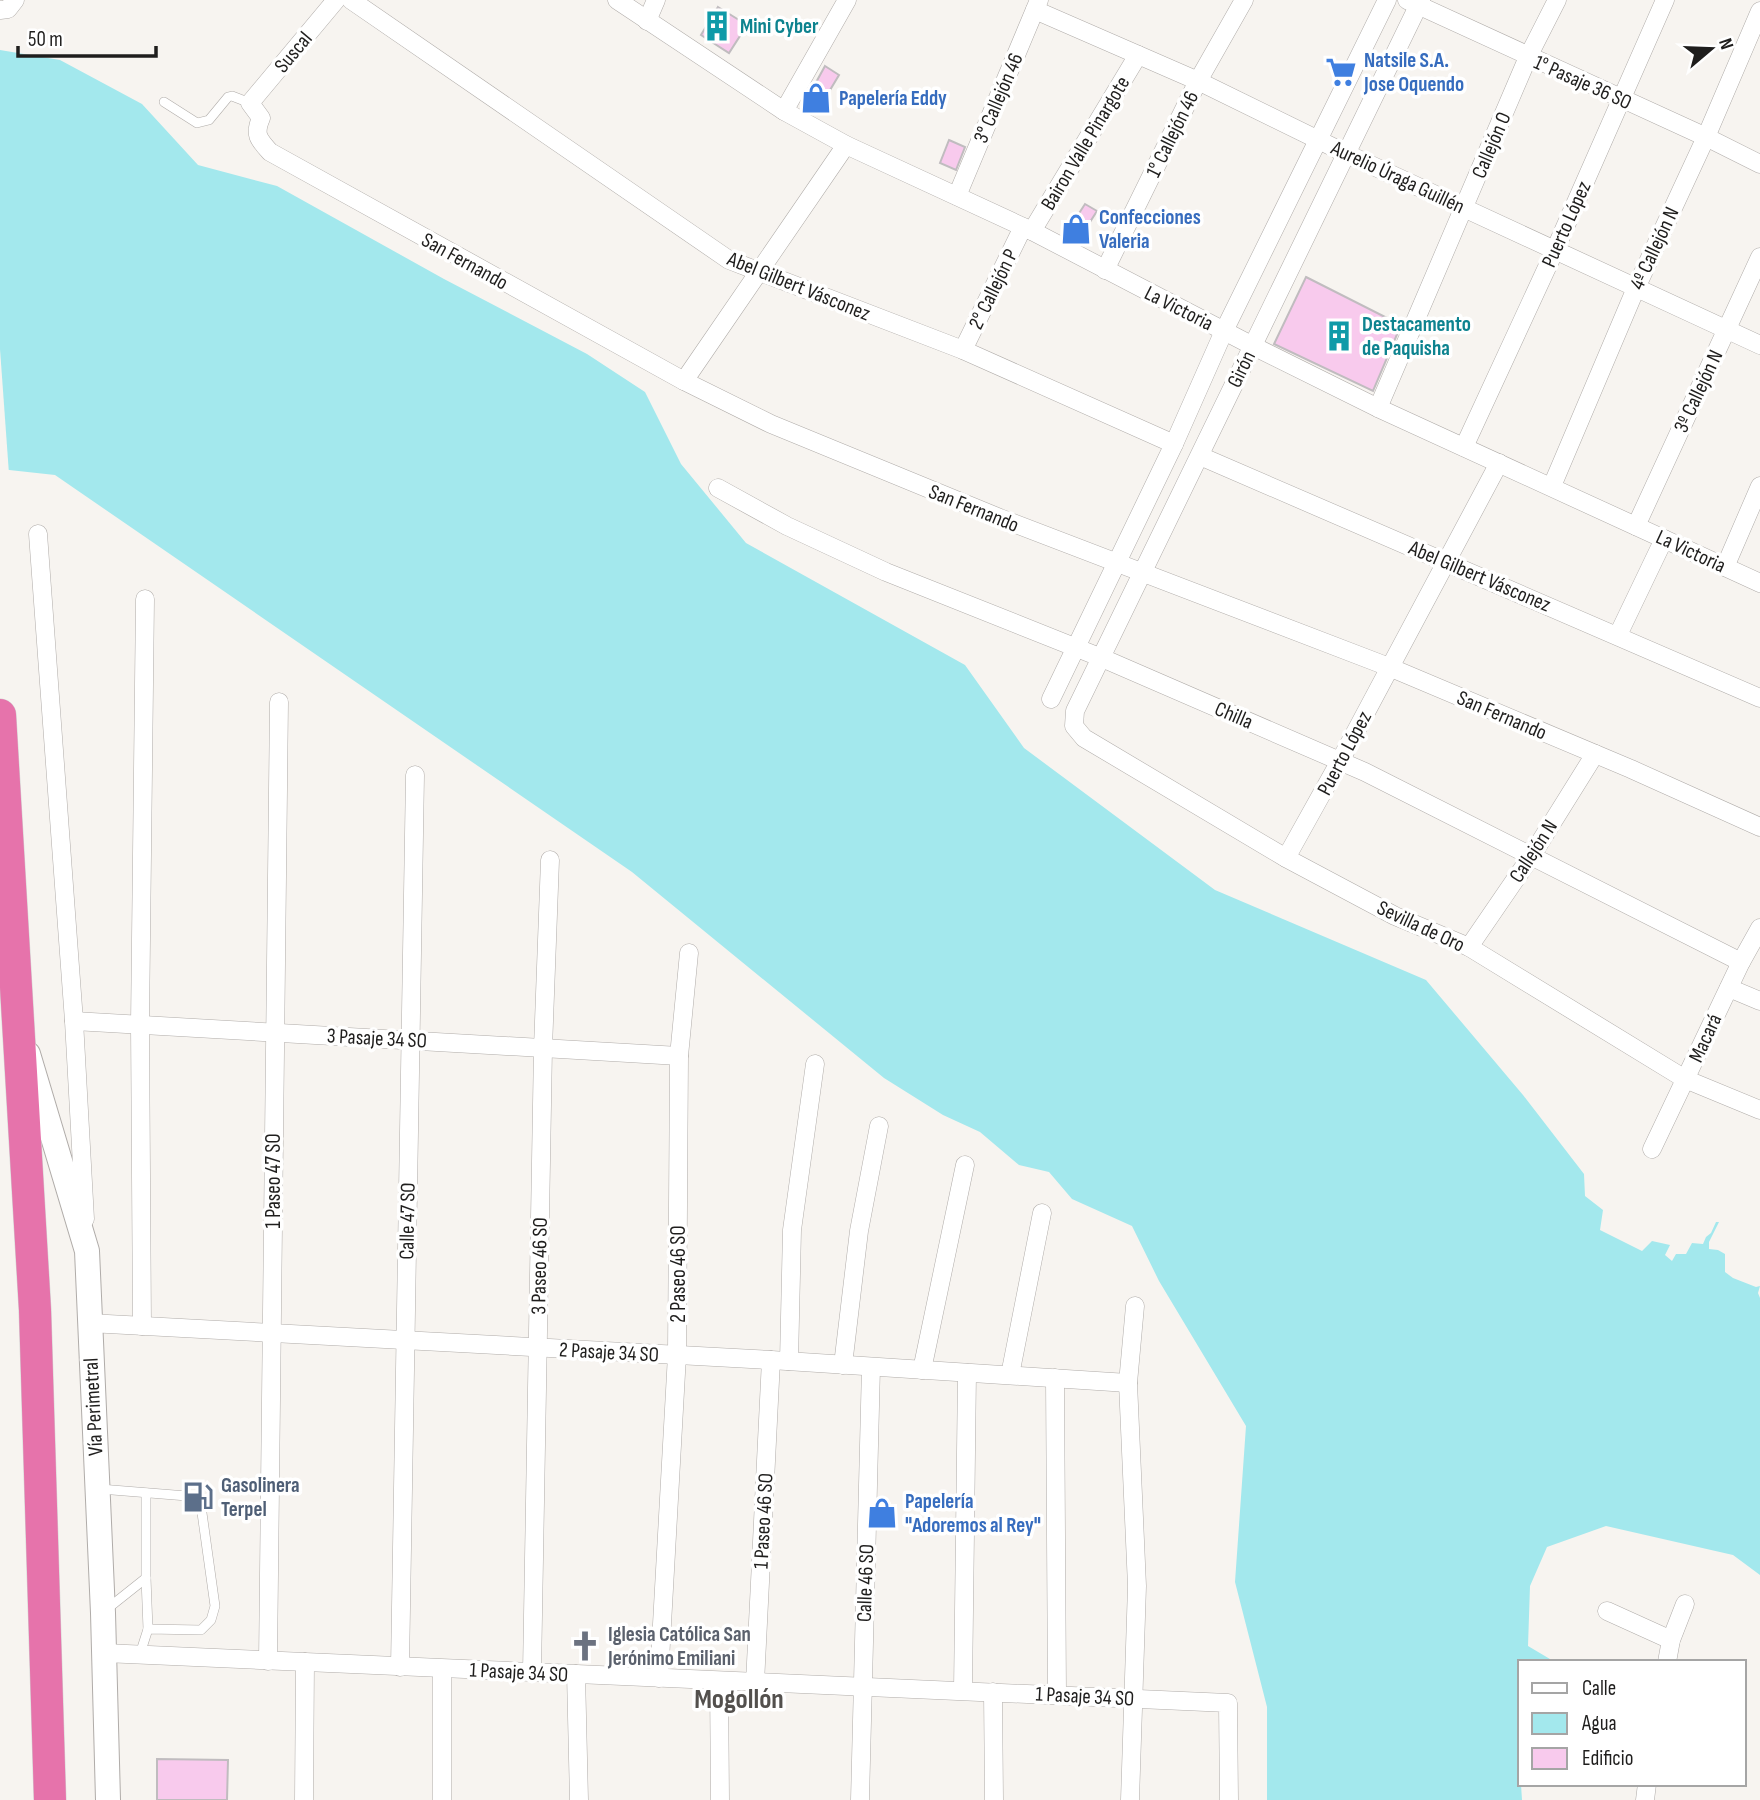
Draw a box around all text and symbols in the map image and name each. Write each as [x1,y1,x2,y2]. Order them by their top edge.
building icon: Mini Cyber [700,9,734,43]
scale bar [18,14,156,58]
place label: Mini Cyber [740,14,819,39]
north arrow [1676,14,1746,84]
text: 50 m [28,27,63,52]
street label: Suscal [269,27,318,78]
text: N [1713,35,1738,52]
place label: Natsile S.A. Jose Oquendo [1363,48,1464,97]
street label: 3° Callejón 46 [968,49,1029,147]
street label: 1° Pasaje 36 SO [1530,50,1636,115]
supermarket icon: Natsile S.A. Jose Oquendo [1324,55,1358,89]
street label: Bairon Valle Pinargote [1036,72,1135,215]
shop icon: Papelería Eddy [799,81,833,115]
place label: Papelería Eddy [839,86,947,111]
street label: 1° Callejón 46 [1141,87,1204,181]
street label: Callejón O [1466,108,1517,182]
street label: Aurelio Úraga Guillén [1326,135,1468,219]
street label: Puerto López [1536,177,1597,271]
street label: 4º Callejón N [1624,203,1684,293]
place label: Confecciones Valeria [1099,205,1201,254]
shop icon: Confecciones Valeria [1059,212,1093,246]
street label: San Fernando [417,227,512,295]
street label: 2° Callejón P [963,245,1024,333]
street label: Abel Gilbert Vásconez [723,246,874,327]
street label: La Victoria [1140,281,1217,336]
place label: Destacamento de Paquisha [1362,312,1471,361]
building icon: Destacamento de Paquisha [1322,319,1356,353]
street label: 3º Callejón N [1668,346,1728,436]
street label: Girón [1222,347,1261,392]
street label: San Fernando [925,479,1023,538]
street label: La Victoria [1652,525,1730,578]
street label: Abel Gilbert Vásconez [1404,535,1555,618]
street label: San Fernando [1453,685,1550,746]
street label: Chilla [1211,696,1257,735]
street label: Puerto López [1312,707,1377,800]
street label: Callejón N [1504,815,1563,887]
street label: Sevilla de Oro [1373,895,1469,958]
street label: Macará [1683,1010,1727,1066]
street label: 3 Pasaje 34 SO [326,1023,428,1054]
street label: 1 Paseo 47 SO [261,1133,286,1229]
street label: Calle 47 SO [394,1182,421,1260]
street label: 3 Paseo 46 SO [526,1217,553,1315]
street label: 2 Paseo 46 SO [666,1225,691,1323]
street label: 2 Pasaje 34 SO [558,1337,660,1368]
street label: Vía Perimetral [78,1357,109,1457]
street label: 1 Paseo 46 SO [749,1472,778,1570]
place label: Gasolinera Terpel [221,1473,300,1522]
fuel station icon: Gasolinera Terpel [181,1480,215,1514]
place label: Papelería "Adoremos al Rey" [905,1489,1041,1538]
shop icon: Papelería "Adoremos al Rey" [865,1496,899,1530]
street label: Calle 46 SO [852,1544,879,1622]
place label: Iglesia Católica San Jerónimo Emiliani [607,1622,751,1671]
church icon: Iglesia Católica San Jerónimo Emiliani [568,1629,602,1663]
street label: 1 Pasaje 34 SO [469,1657,569,1688]
legend [1518,1660,1746,1786]
text: Calle [1582,1676,1616,1701]
street label: 1 Pasaje 34 SO [1035,1681,1135,1712]
district label: Mogollón [694,1683,784,1716]
text: Agua [1581,1711,1617,1736]
text: Edificio [1582,1746,1633,1771]

